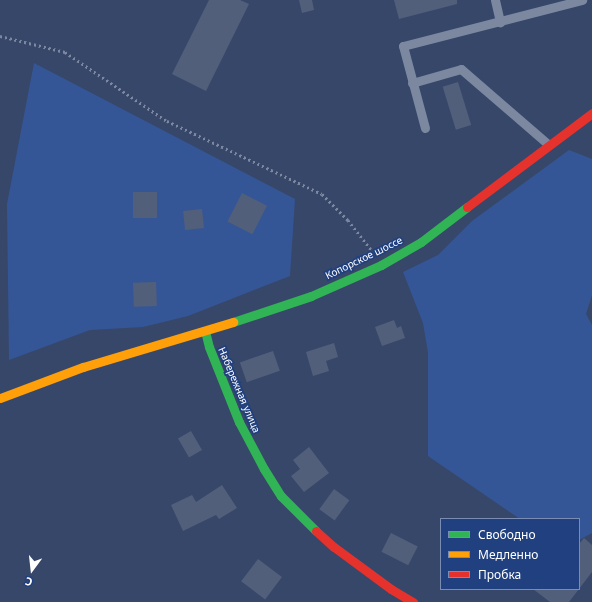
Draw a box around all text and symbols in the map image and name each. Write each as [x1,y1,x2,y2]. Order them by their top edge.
street label: Копорское шоссе [324,234,404,282]
street label: Набережная улица [216,345,262,435]
legend [440,518,580,590]
text: Свободно [478,526,536,543]
text: Медленно [478,546,538,563]
north arrow [12,550,52,590]
text: Пробка [478,566,521,583]
text: С [23,574,34,590]

